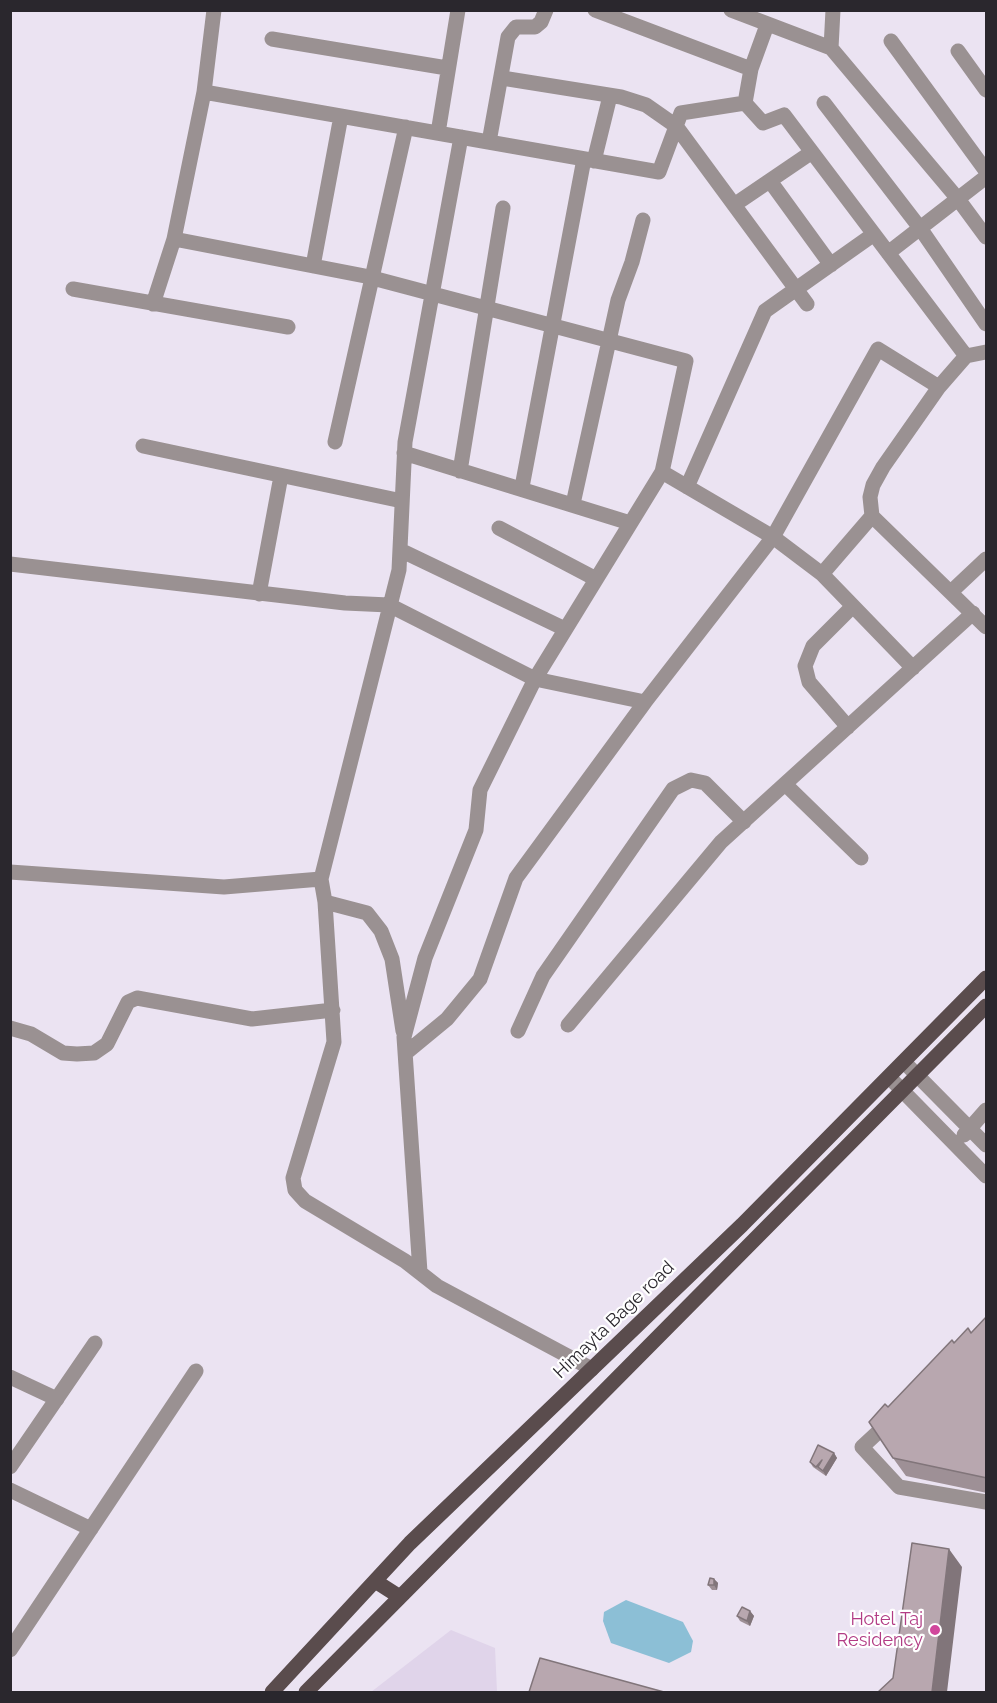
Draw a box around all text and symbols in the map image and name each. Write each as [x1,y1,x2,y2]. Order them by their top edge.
street label: Himayta Bage road [549,1257,679,1383]
place label: Hotel Taj Residency [837,1609,923,1652]
marker: Hotel Taj Residency [928,1623,942,1637]

